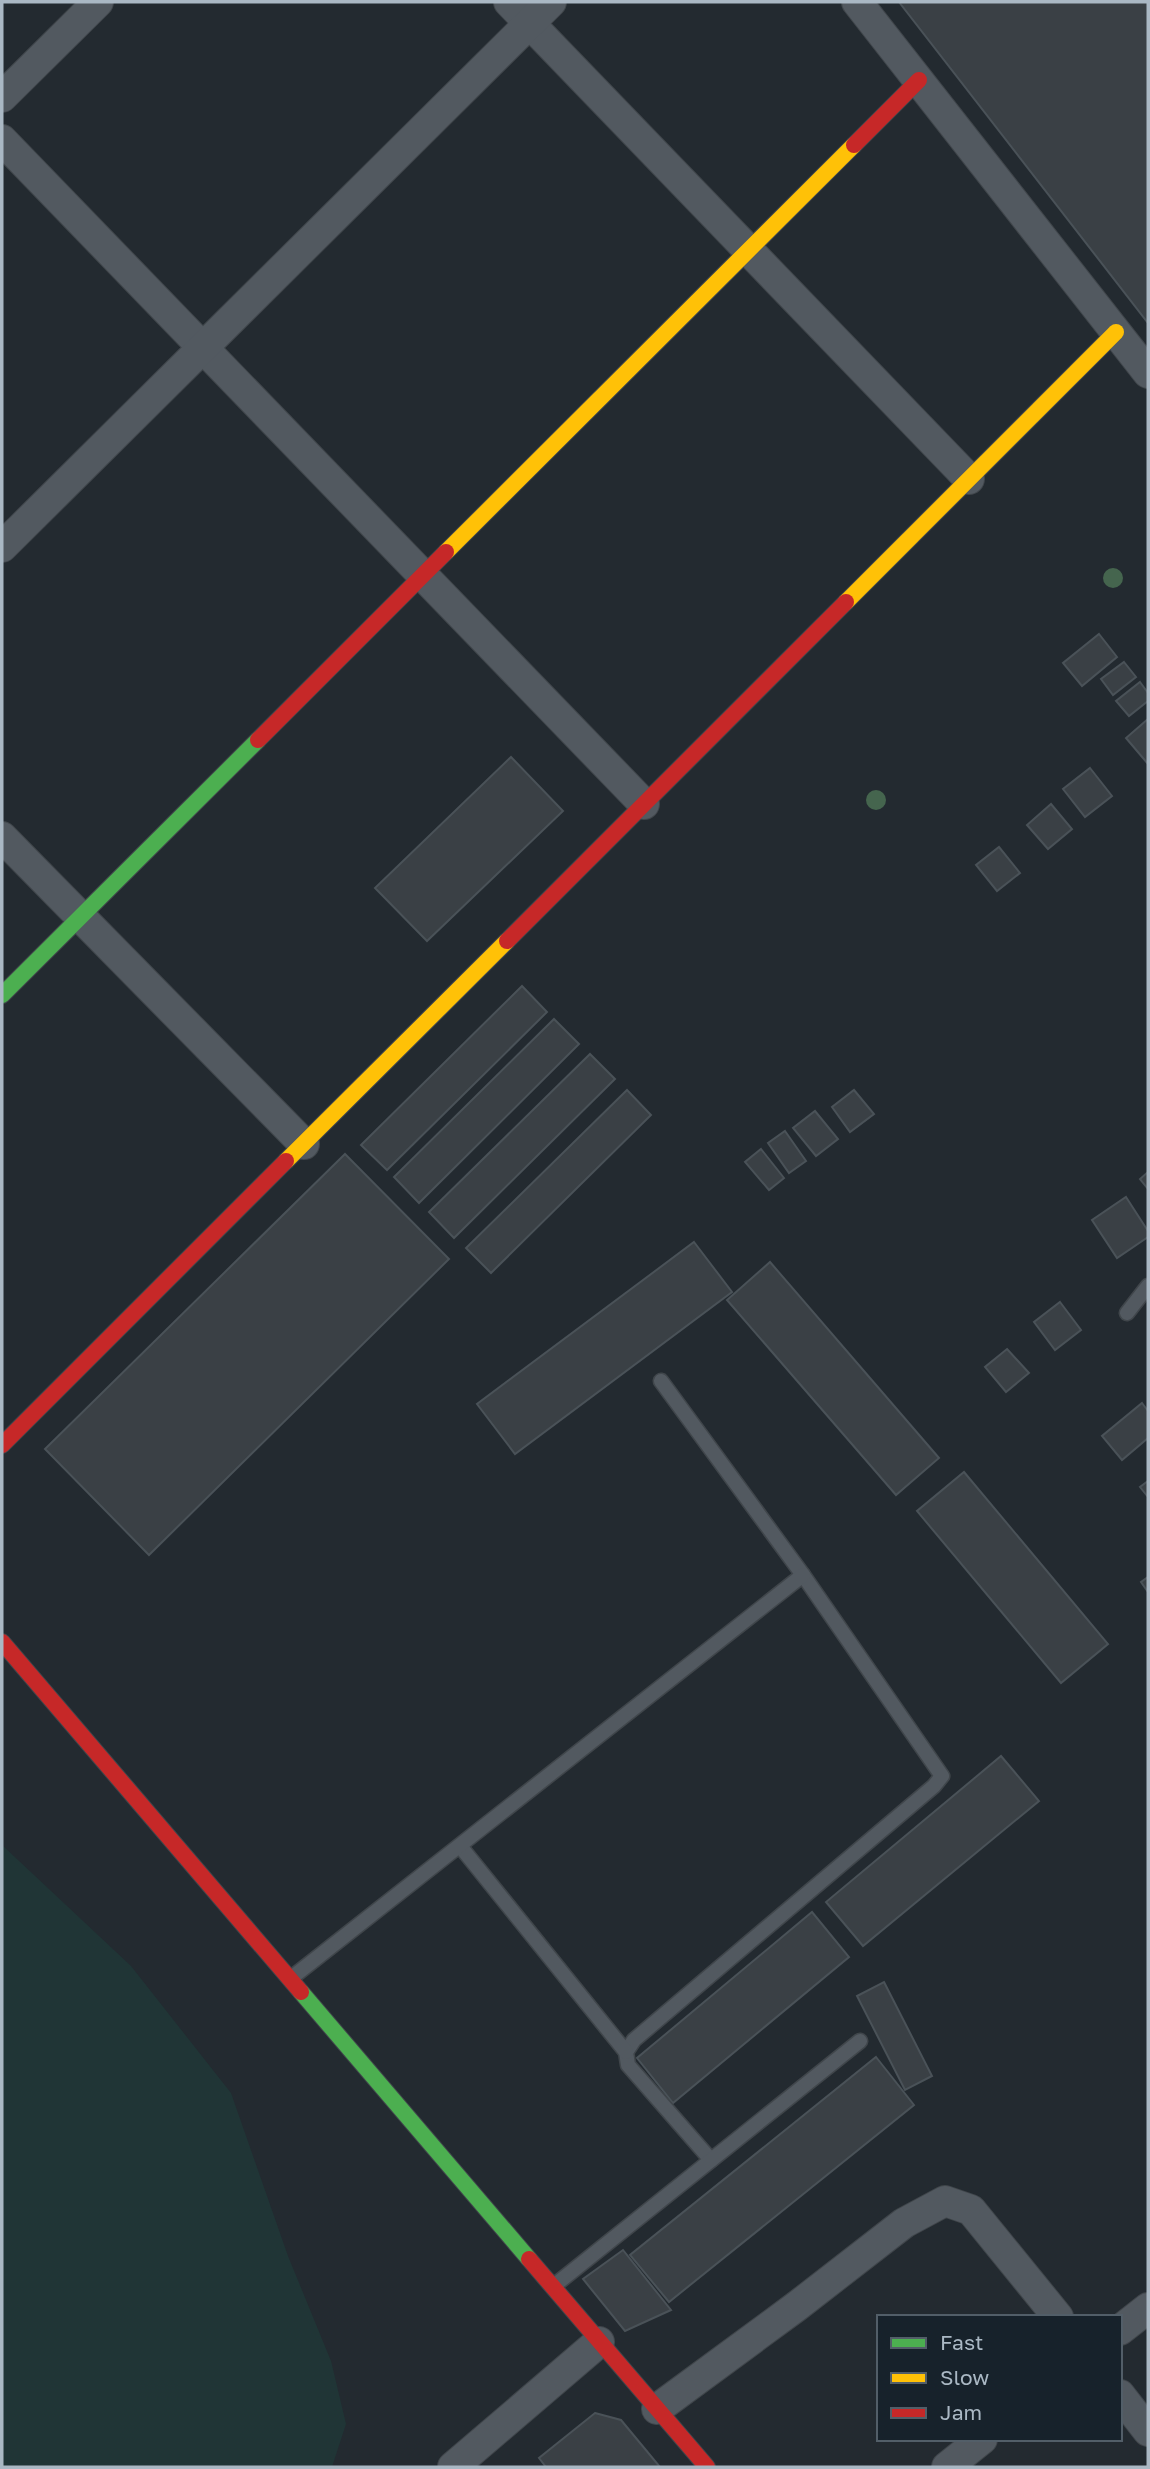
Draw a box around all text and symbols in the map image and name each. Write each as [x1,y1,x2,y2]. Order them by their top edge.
legend [877,2315,1122,2441]
text: Fast [940,2329,983,2355]
text: Slow [940,2364,989,2390]
text: Jam [940,2399,982,2425]

